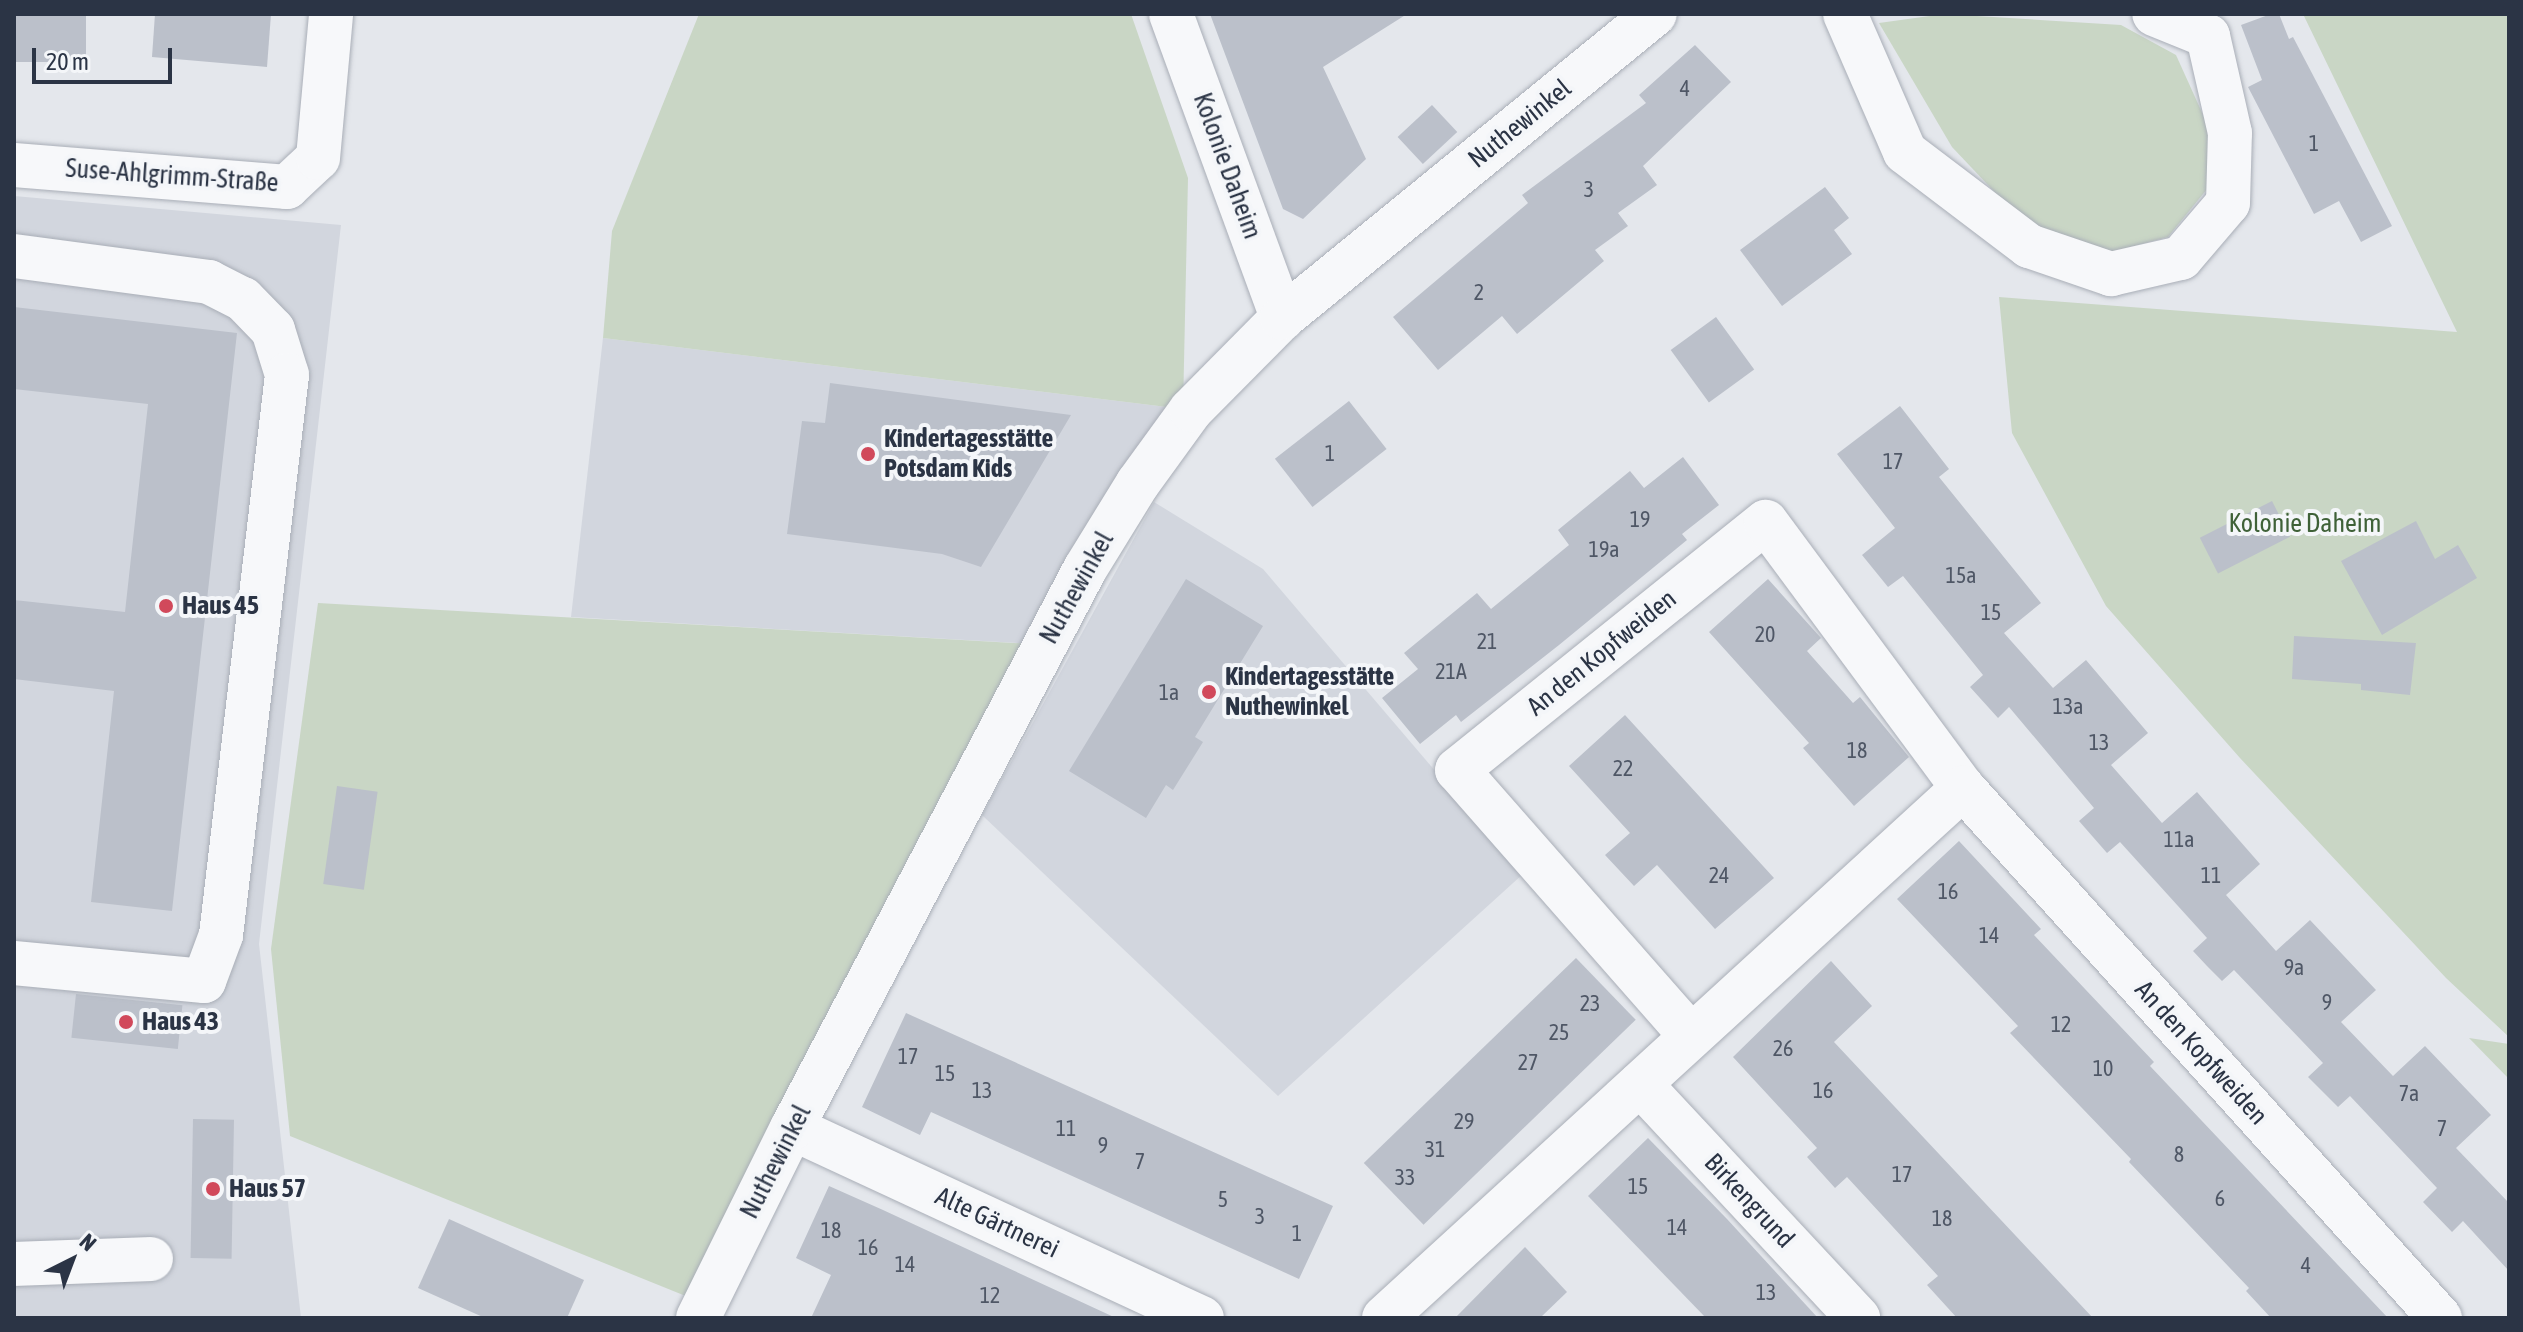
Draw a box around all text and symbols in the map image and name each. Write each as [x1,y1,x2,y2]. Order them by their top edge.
scale bar [36,32,176,82]
text: 20 m [46,48,89,75]
street label: Nuthewinkel [1462,73,1578,175]
house number: 4 [1680,76,1690,102]
street label: Kolonie Daheim [1186,89,1268,243]
house number: 1 [2309,131,2319,157]
street label: Suse-Ahlgrimm-Straße [65,153,279,199]
house number: 3 [1584,177,1594,203]
house number: 2 [1474,280,1484,306]
place label: Kindertagesstätte Potsdam Kids [884,423,1053,484]
house number: 1 [1325,441,1335,467]
marker: Kindertagesstätte Potsdam Kids [859,445,877,463]
house number: 17 [1883,449,1903,475]
house number: 19 [1630,507,1650,533]
park label: Kolonie Daheim [2228,508,2382,540]
street label: Nuthewinkel [1033,527,1121,649]
house number: 19a [1589,537,1619,563]
house number: 15a [1946,563,1976,589]
street label: An den Kopfweiden [1521,583,1683,723]
place label: Haus 45 [182,590,259,622]
marker: Haus 45 [157,597,175,615]
house number: 15 [1981,600,2001,626]
house number: 20 [1755,622,1775,648]
house number: 21 [1477,629,1497,655]
house number: 21A [1435,659,1467,685]
place label: Kindertagesstätte Nuthewinkel [1225,661,1394,722]
house number: 1a [1159,680,1179,706]
marker: Kindertagesstätte Nuthewinkel [1200,683,1218,701]
house number: 13a [2053,694,2083,720]
house number: 13 [2089,730,2109,756]
house number: 18 [1847,738,1867,764]
house number: 22 [1613,756,1633,782]
house number: 11a [2164,827,2194,853]
house number: 24 [1709,863,1729,889]
house number: 11 [2201,863,2221,889]
house number: 16 [1938,879,1958,905]
house number: 14 [1979,923,1999,949]
house number: 9a [2284,955,2304,981]
street label: An den Kopfweiden [2128,975,2274,1131]
house number: 9 [2322,990,2332,1016]
house number: 23 [1580,991,1600,1017]
place label: Haus 43 [142,1006,219,1038]
house number: 12 [2051,1012,2071,1038]
marker: Haus 43 [117,1013,135,1031]
house number: 25 [1549,1020,1569,1046]
house number: 26 [1773,1036,1793,1062]
house number: 17 [898,1044,918,1070]
house number: 27 [1518,1050,1538,1076]
house number: 10 [2093,1056,2113,1082]
house number: 15 [935,1061,955,1087]
house number: 13 [972,1078,992,1104]
house number: 16 [1813,1078,1833,1104]
house number: 7a [2399,1081,2419,1107]
street label: Nuthewinkel [734,1100,818,1224]
house number: 29 [1454,1109,1474,1135]
house number: 11 [1056,1116,1076,1142]
house number: 7 [2437,1116,2447,1142]
house number: 9 [1098,1133,1108,1159]
house number: 31 [1425,1137,1445,1163]
house number: 8 [2174,1142,2184,1168]
street label: Birkengrund [1697,1147,1801,1255]
house number: 7 [1135,1149,1145,1175]
house number: 17 [1892,1162,1912,1188]
house number: 33 [1395,1165,1415,1191]
place label: Haus 57 [229,1173,306,1205]
house number: 15 [1628,1174,1648,1200]
marker: Haus 57 [204,1180,222,1198]
street label: Alte Gärtnerei [930,1181,1064,1265]
house number: 6 [2215,1186,2225,1212]
house number: 5 [1218,1187,1228,1213]
house number: 3 [1255,1204,1265,1230]
house number: 18 [1932,1206,1952,1232]
house number: 14 [1667,1215,1687,1241]
house number: 18 [821,1218,841,1244]
north arrow [32,1220,112,1300]
house number: 1 [1292,1221,1302,1247]
text: N [75,1228,102,1256]
house number: 16 [858,1235,878,1261]
house number: 14 [895,1252,915,1278]
house number: 4 [2301,1253,2311,1279]
house number: 13 [1756,1280,1776,1306]
house number: 12 [980,1283,1000,1309]

